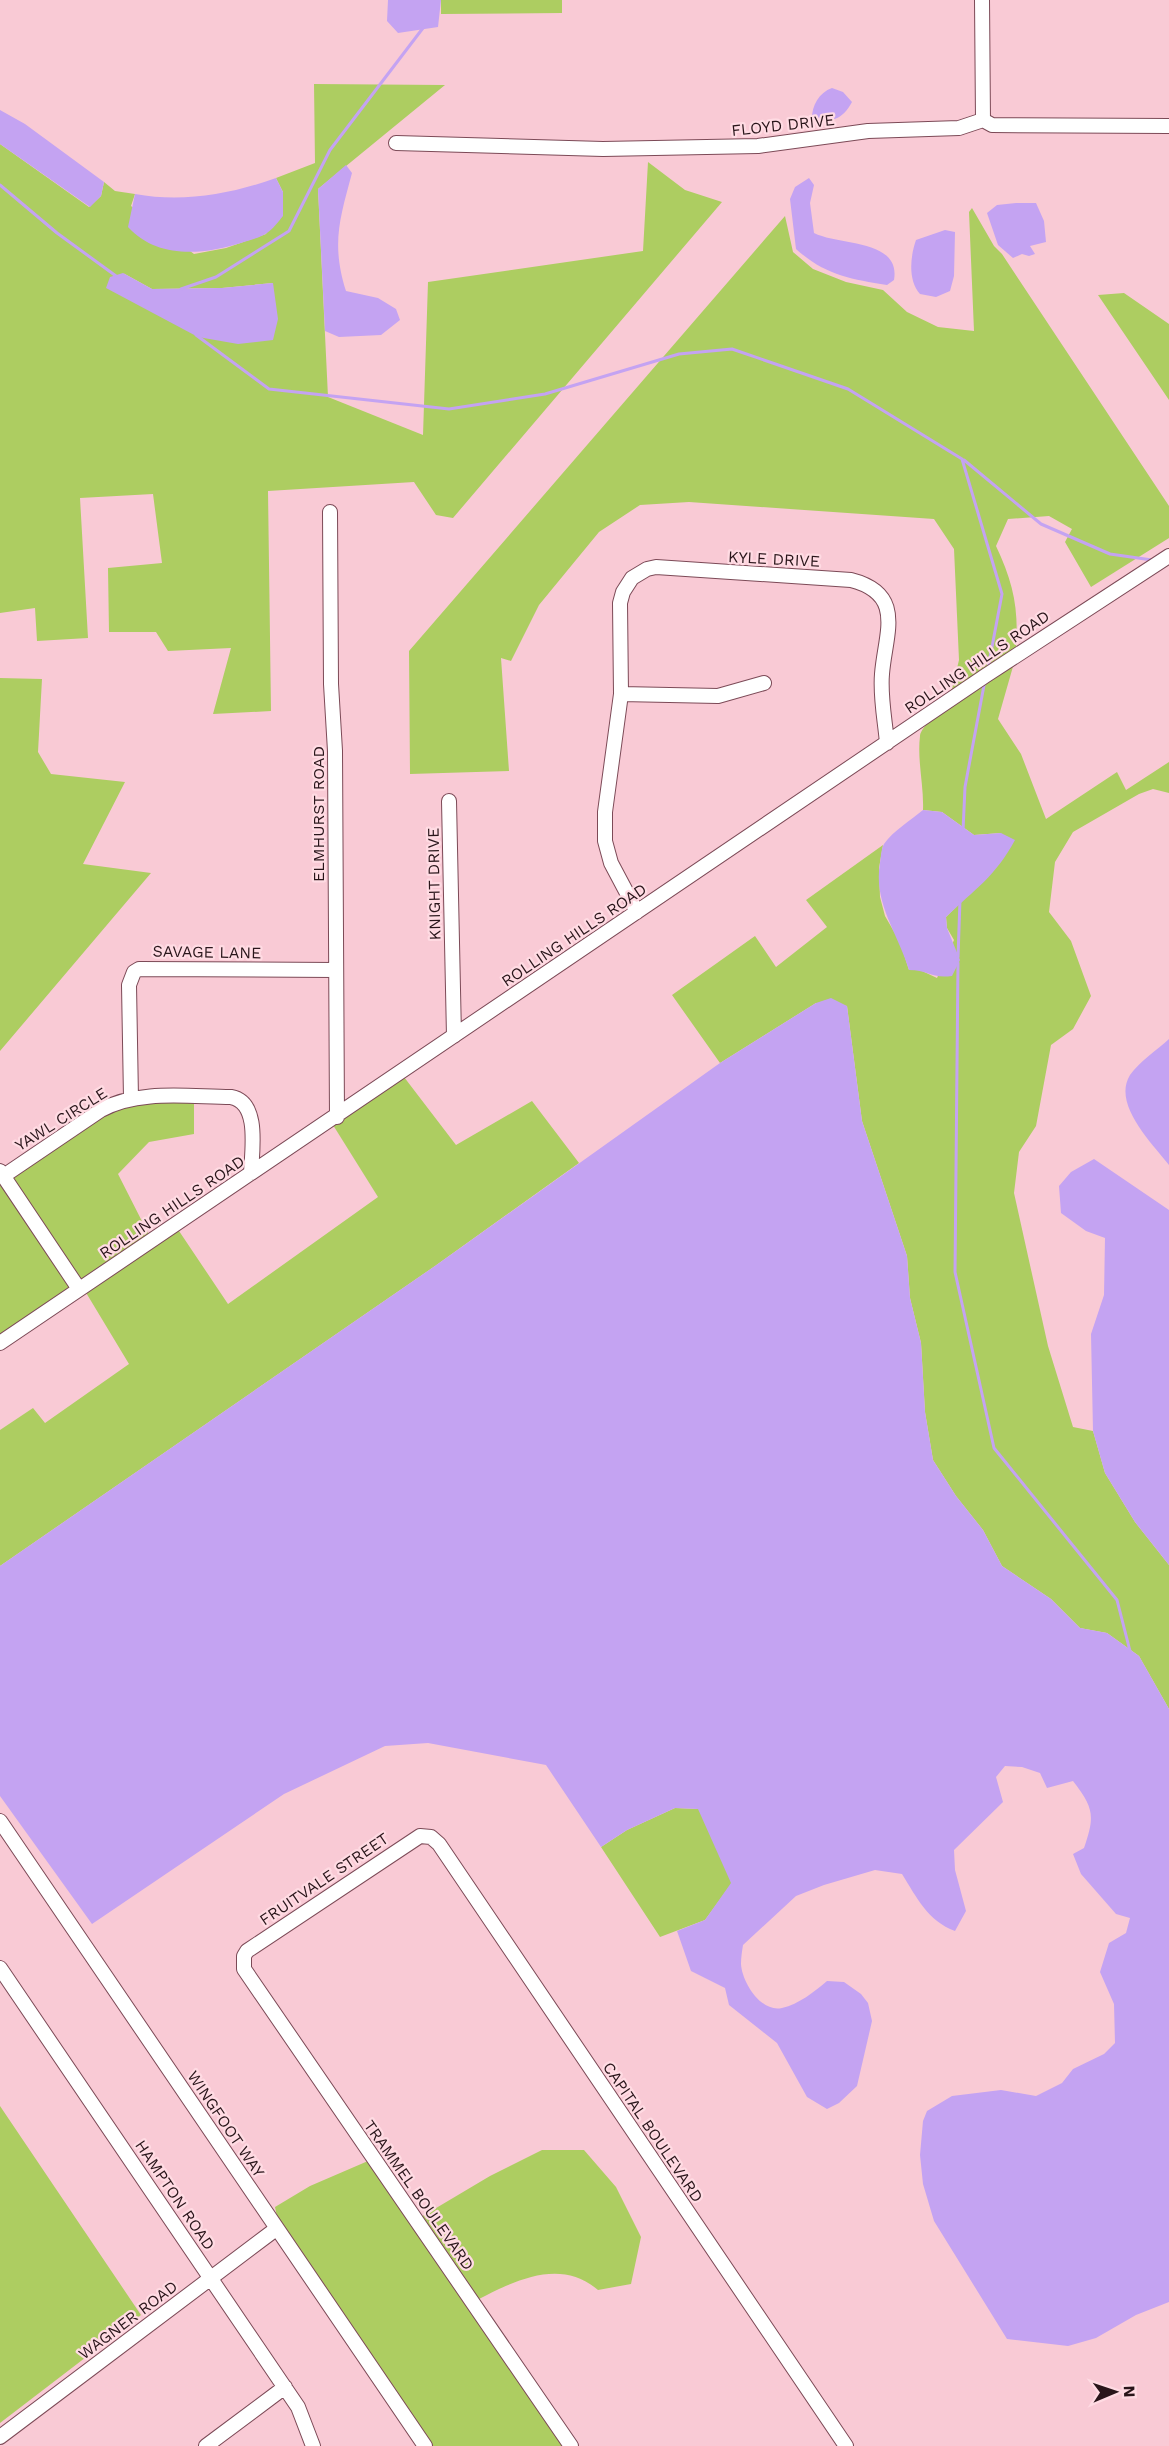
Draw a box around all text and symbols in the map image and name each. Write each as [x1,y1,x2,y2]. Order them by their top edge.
street label: FLOYD DRIVE [730,110,836,140]
street label: KYLE DRIVE [728,547,820,571]
street label: ROLLING HILLS ROAD [901,606,1053,718]
street label: ELMHURST ROAD [309,746,328,882]
street label: KNIGHT DRIVE [424,828,444,940]
street label: ROLLING HILLS ROAD [498,879,650,991]
street label: SAVAGE LANE [153,942,261,962]
street label: YAWL CIRCLE [11,1083,111,1155]
street label: ROLLING HILLS ROAD [96,1151,248,1263]
street label: FRUITVALE STREET [256,1829,392,1929]
street label: CAPITAL BOULEVARD [599,2058,707,2206]
street label: WINGFOOT WAY [183,2067,269,2181]
street label: TRAMMEL BOULEVARD [360,2116,478,2274]
street label: HAMPTON ROAD [131,2136,219,2254]
street label: WAGNER ROAD [75,2277,181,2363]
north arrow [1085,2362,1145,2422]
text: N [1120,2385,1139,2398]

